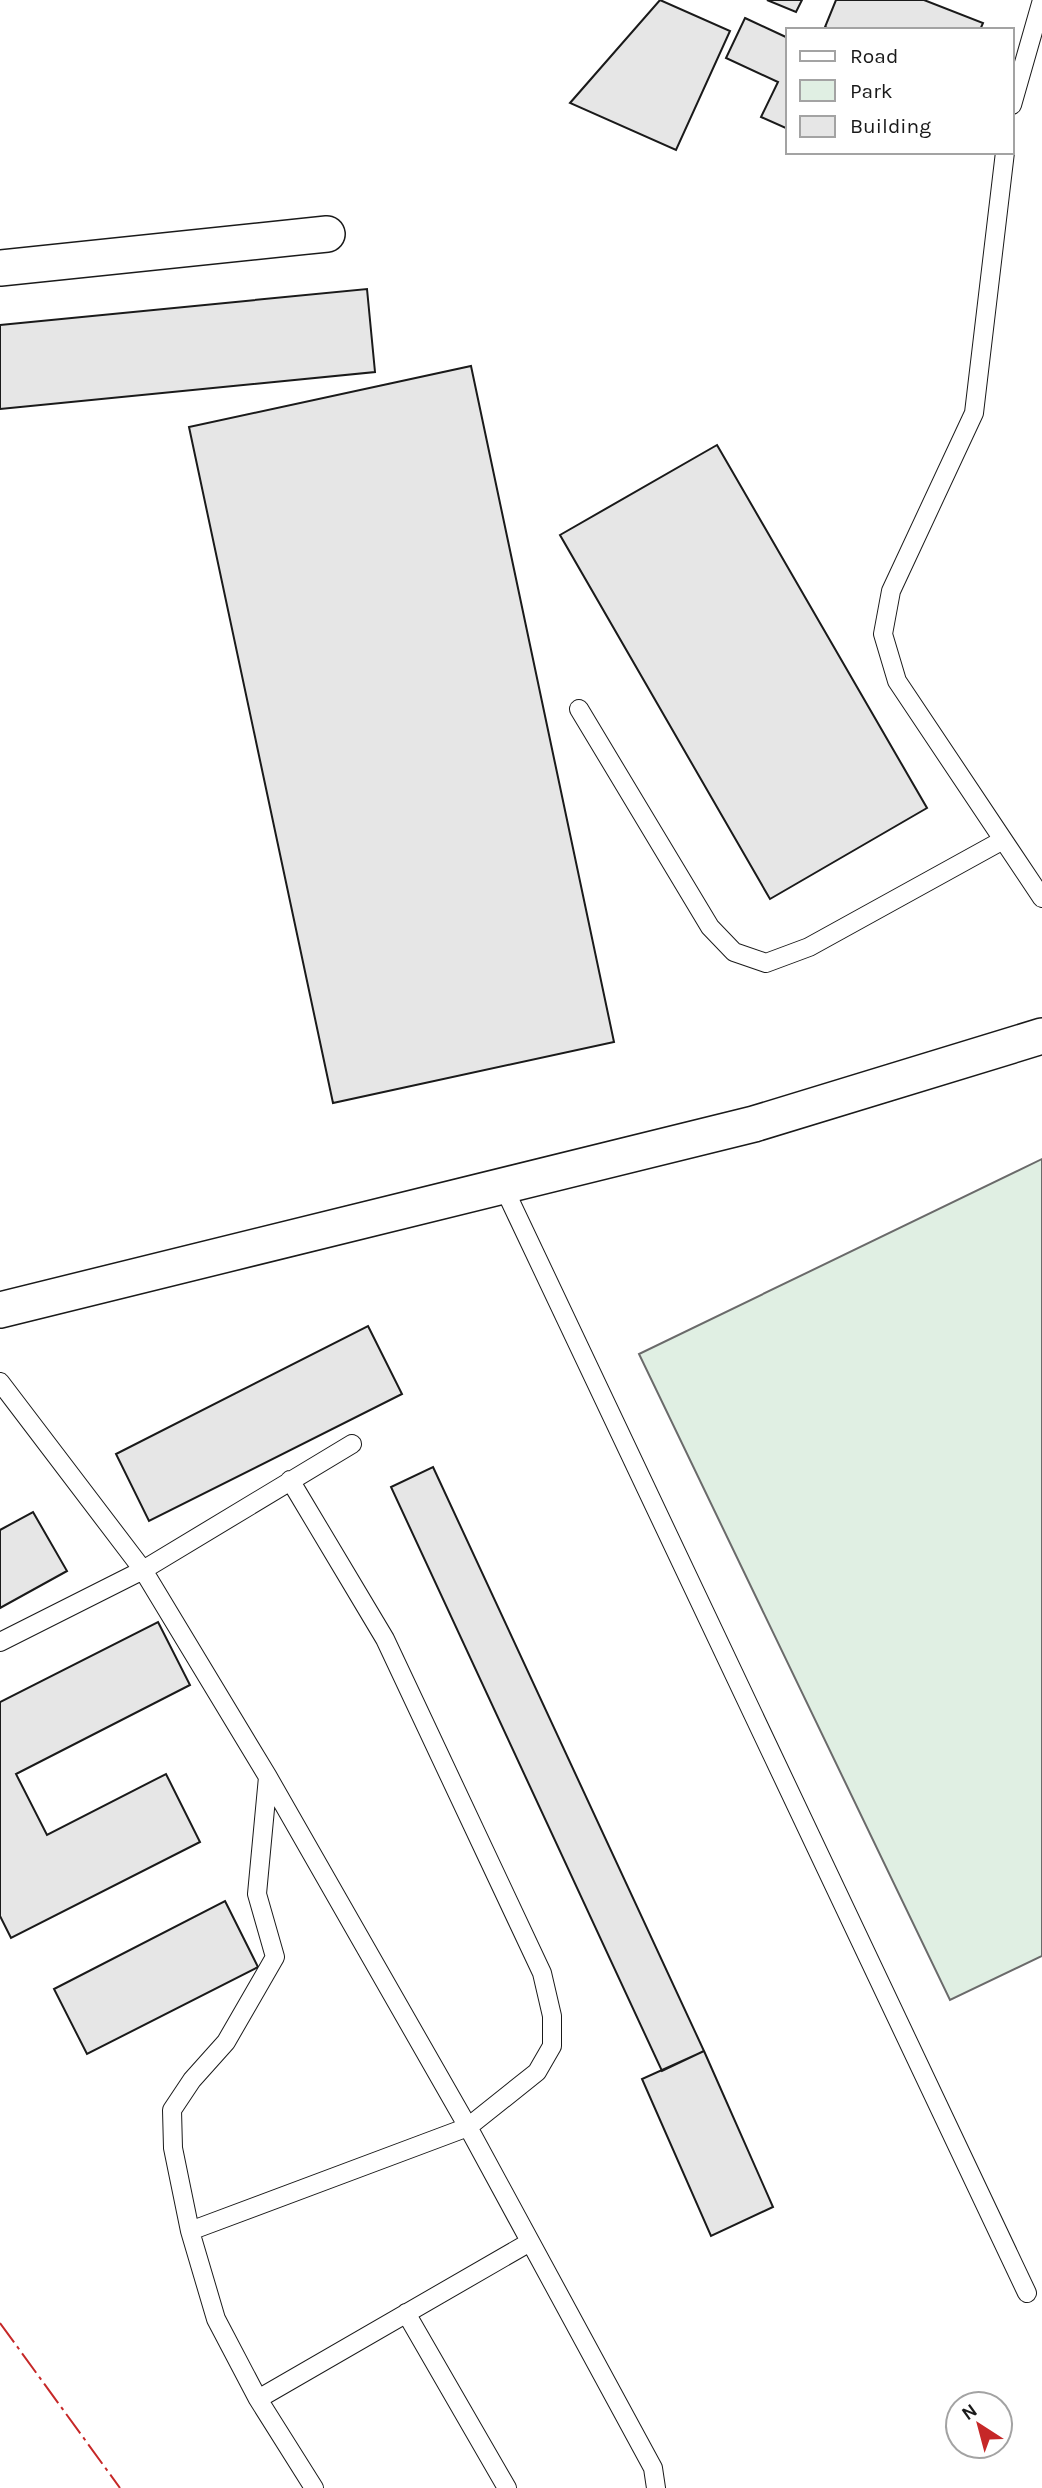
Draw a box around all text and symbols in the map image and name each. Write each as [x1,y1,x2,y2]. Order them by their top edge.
legend [786,28,1014,154]
text: Road [850,44,898,68]
text: Park [850,79,893,103]
text: Building [850,114,931,138]
north arrow [944,2390,1014,2460]
text: N [958,2399,982,2425]

